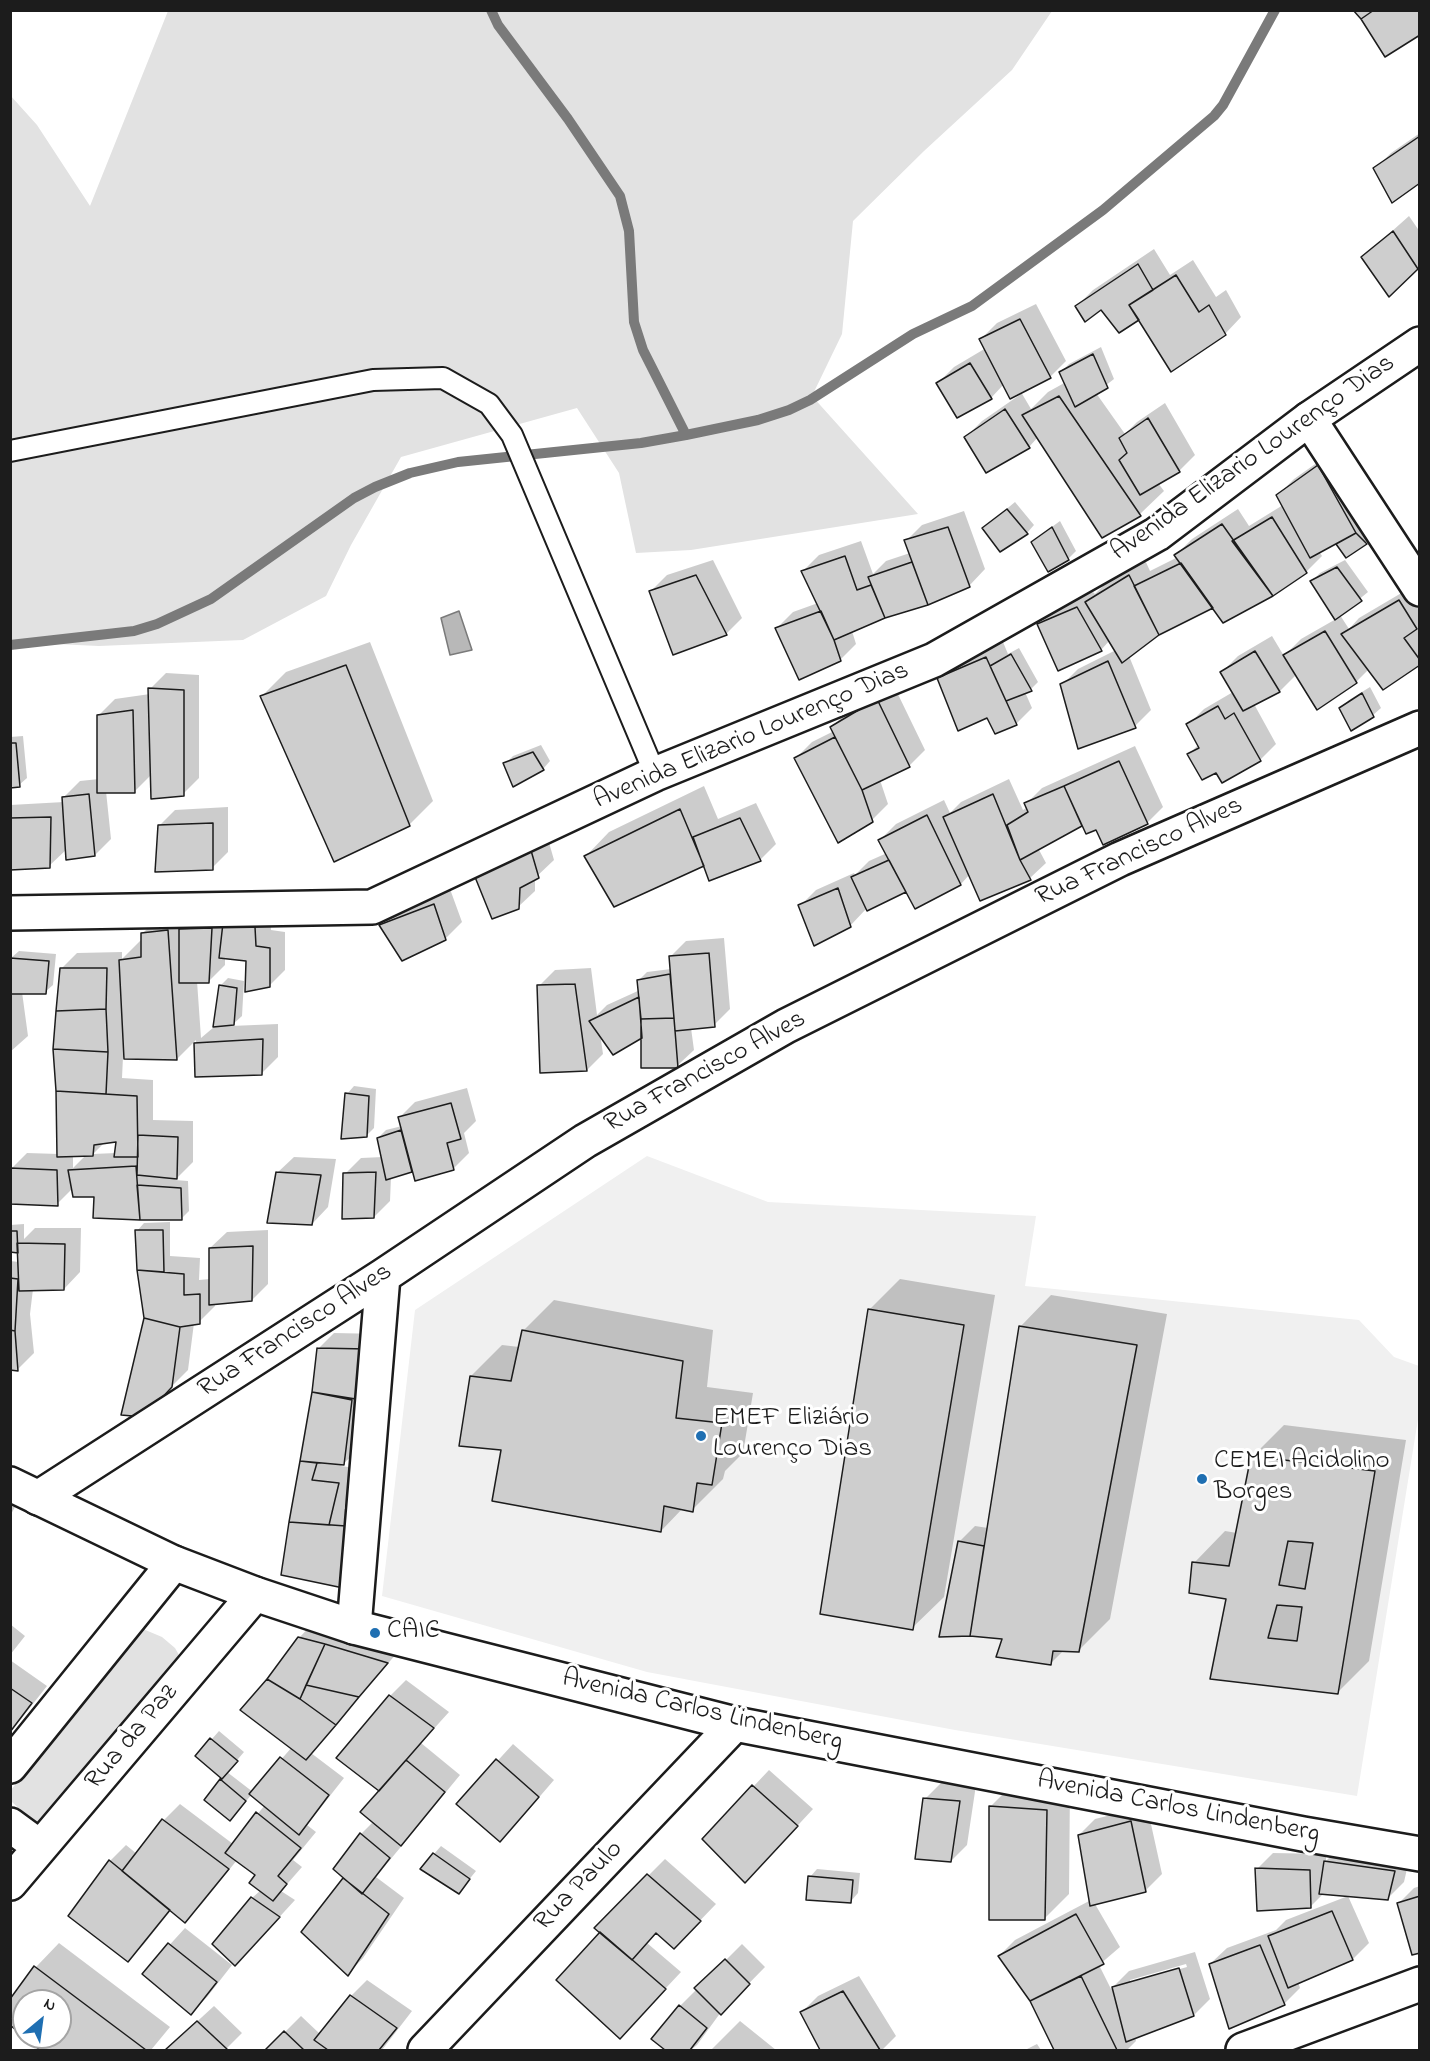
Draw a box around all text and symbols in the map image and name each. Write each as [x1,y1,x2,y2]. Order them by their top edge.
street label: Avenida Elizario Lourenço Dias [1106,348,1402,570]
street label: Avenida Elizario Lourenço Dias [590,656,914,818]
street label: Rua Francisco Alves [1031,791,1249,915]
street label: Rua Francisco Alves [600,1004,812,1142]
street label: Rua Francisco Alves [193,1257,399,1407]
place label: EMEF Eliziário Lourenço Dias [713,1404,872,1467]
marker: EMEF Eliziário Lourenço Dias [694,1429,708,1443]
place label: CEMEI Acidolino Borges [1214,1447,1390,1510]
marker: CEMEI Acidolino Borges [1195,1472,1209,1486]
place label: CAIC [387,1617,440,1649]
marker: CAIC [368,1626,382,1640]
street label: Avenida Carlos Lindenberg [558,1664,846,1760]
street label: Rua da Paz [79,1679,187,1797]
street label: Avenida Carlos Lindenberg [1034,1766,1322,1852]
street label: Rua Paulo [529,1835,631,1939]
north arrow [12,1989,72,2049]
text: N [39,1992,60,2018]

